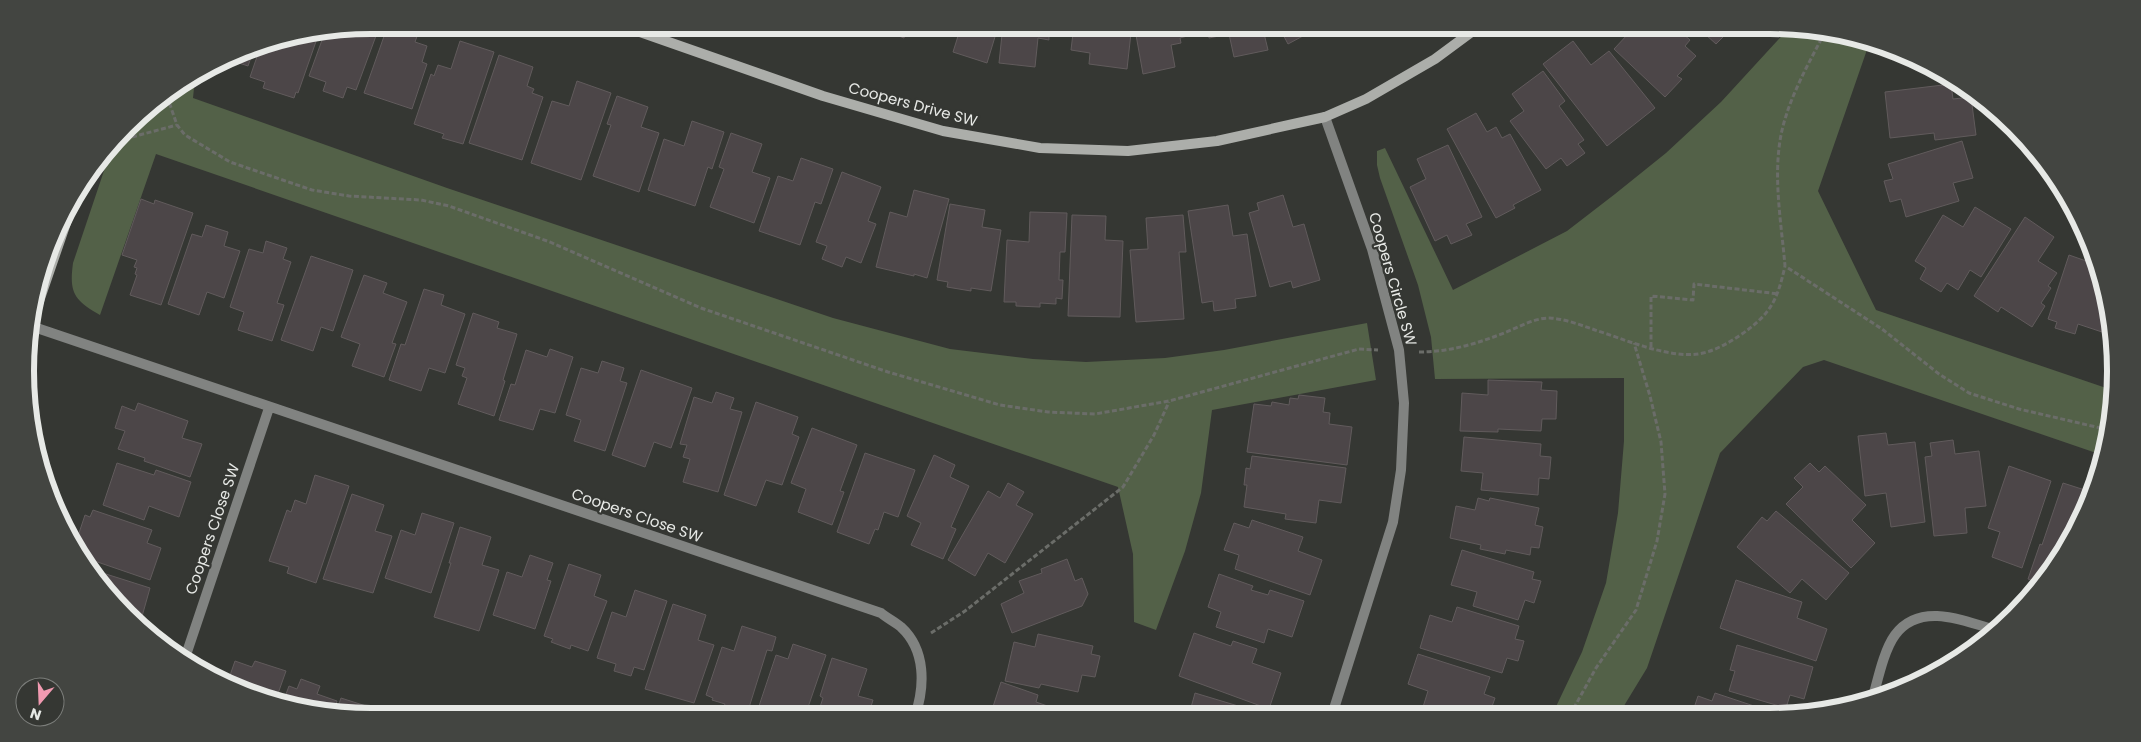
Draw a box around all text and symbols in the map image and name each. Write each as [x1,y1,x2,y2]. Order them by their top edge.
street label: Coopers Drive SW [846,77,980,131]
street label: Coopers Circle SW [1364,210,1422,349]
street label: Coopers Close SW [180,460,244,597]
street label: Coopers Close SW [569,483,706,547]
north arrow [15,677,65,727]
text: N [28,703,44,725]

